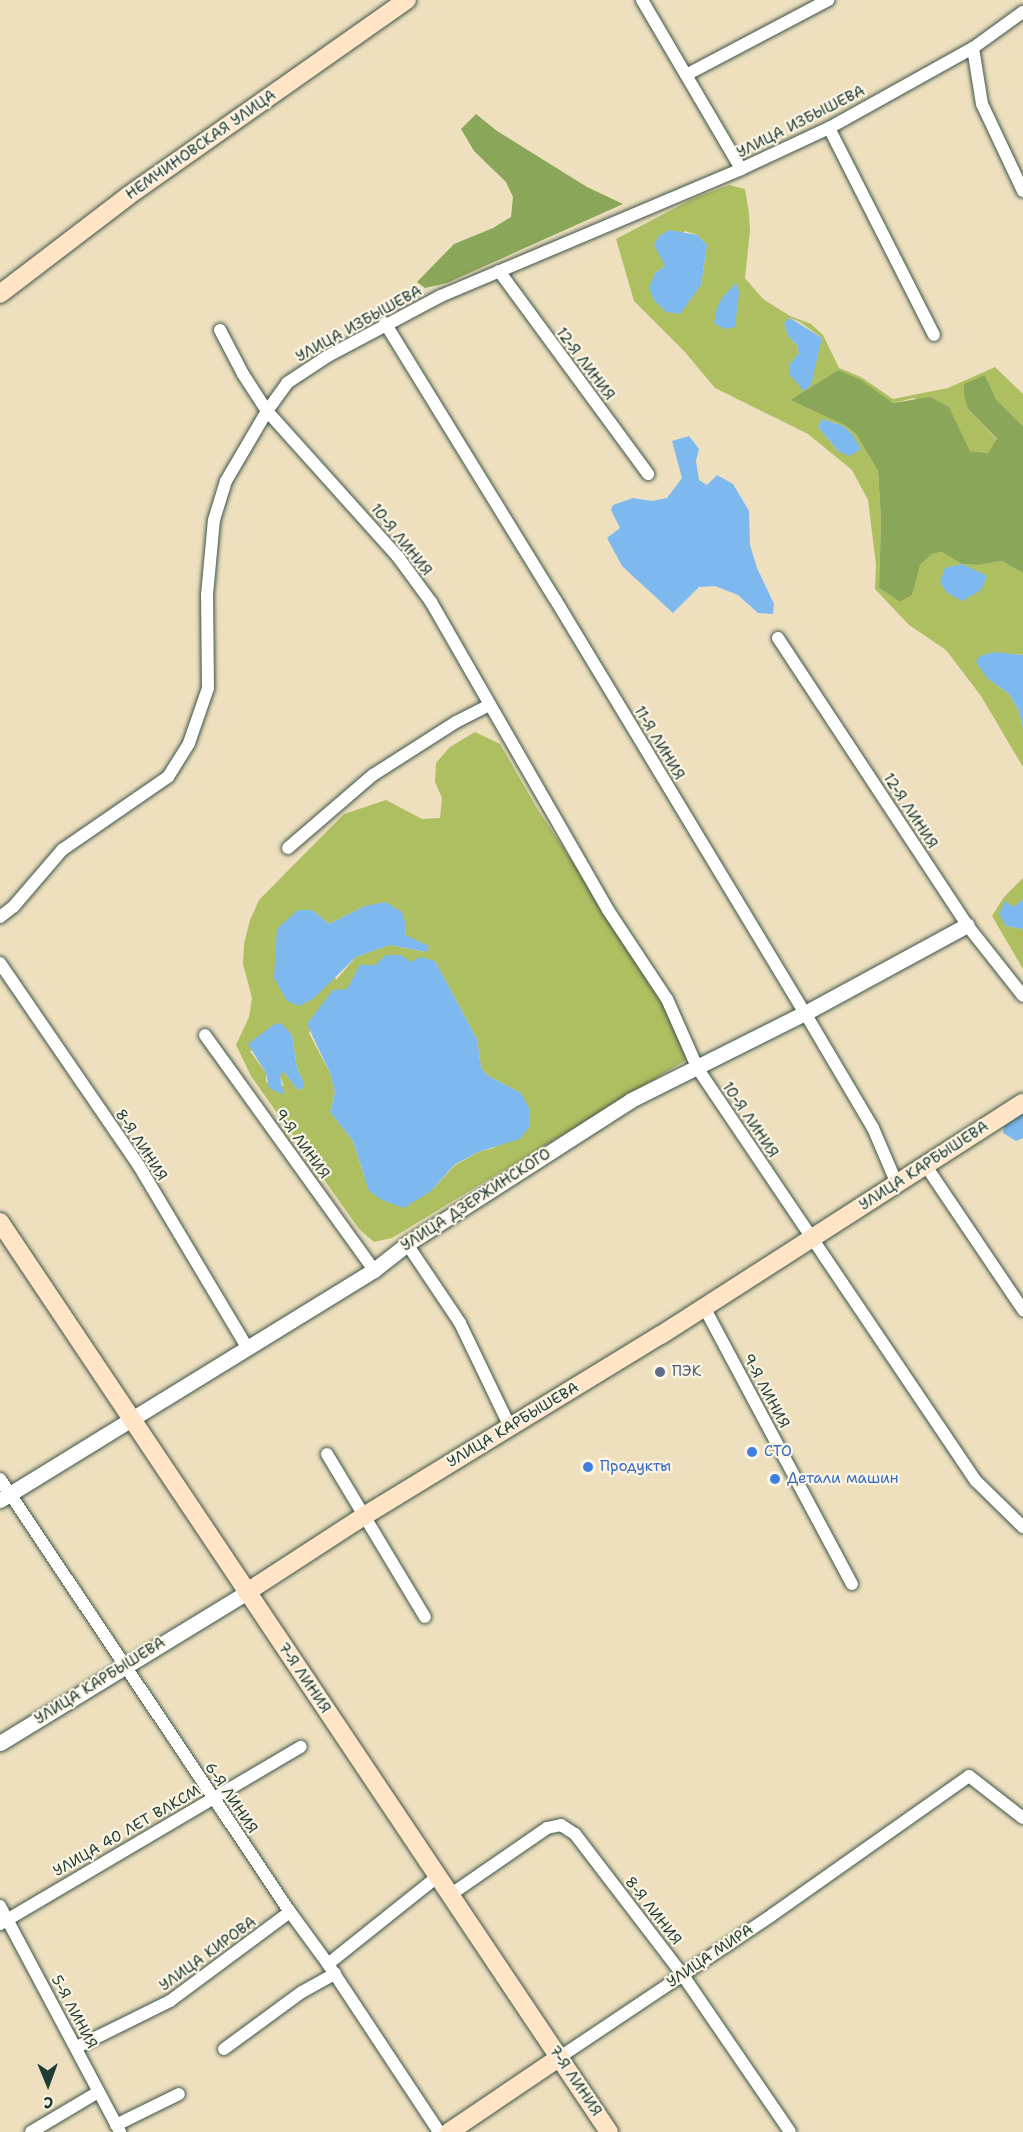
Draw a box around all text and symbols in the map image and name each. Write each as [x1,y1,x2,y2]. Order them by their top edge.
street label: УЛИЦА ИЗБЫШЕВА [734,82,868,162]
street label: НЕМЧИНОВСКАЯ УЛИЦА [122,86,280,204]
street label: УЛИЦА ИЗБЫШЕВА [293,282,425,366]
street label: 12-Я ЛИНИЯ [552,324,618,404]
street label: 10-Я ЛИНИЯ [366,500,436,580]
street label: 11-Я ЛИНИЯ [630,703,688,783]
street label: 12-Я ЛИНИЯ [879,770,941,852]
street label: 10-Я ЛИНИЯ [718,1079,782,1161]
street label: 8-Я ЛИНИЯ [111,1106,171,1184]
street label: 9-Я ЛИНИЯ [271,1106,333,1182]
street label: УЛИЦА КАРБЫШЕВА [856,1117,992,1215]
street label: УЛИЦА ДЗЕРЖИНСКОГО [398,1145,554,1255]
street label: 9-Я ЛИНИЯ [739,1351,793,1431]
place label: ПЭК [672,1363,701,1381]
marker: ПЭК [653,1365,667,1379]
street label: УЛИЦА КАРБЫШЕВА [444,1379,582,1471]
place label: СТО [764,1443,792,1461]
marker: СТО [745,1445,759,1459]
place label: Продукты [600,1458,671,1476]
marker: Продукты [581,1460,595,1474]
place label: Детали машин [787,1470,899,1488]
marker: Детали машин [768,1472,782,1486]
street label: УЛИЦА КАРБЫШЕВА [31,1633,169,1729]
street label: 7-Я ЛИНИЯ [274,1639,334,1717]
street label: 6-Я ЛИНИЯ [201,1759,261,1837]
street label: УЛИЦА 40 ЛЕТ ВЛКСМ [50,1781,204,1881]
street label: 8-Я ЛИНИЯ [621,1873,685,1949]
street label: УЛИЦА КИРОВА [156,1913,260,1995]
street label: УЛИЦА МИРА [663,1921,757,1991]
street label: 5-Я ЛИНИЯ [47,1972,101,2052]
street label: 7-Я ЛИНИЯ [545,2042,605,2120]
north arrow [18,2054,78,2114]
text: С [43,2092,53,2113]

